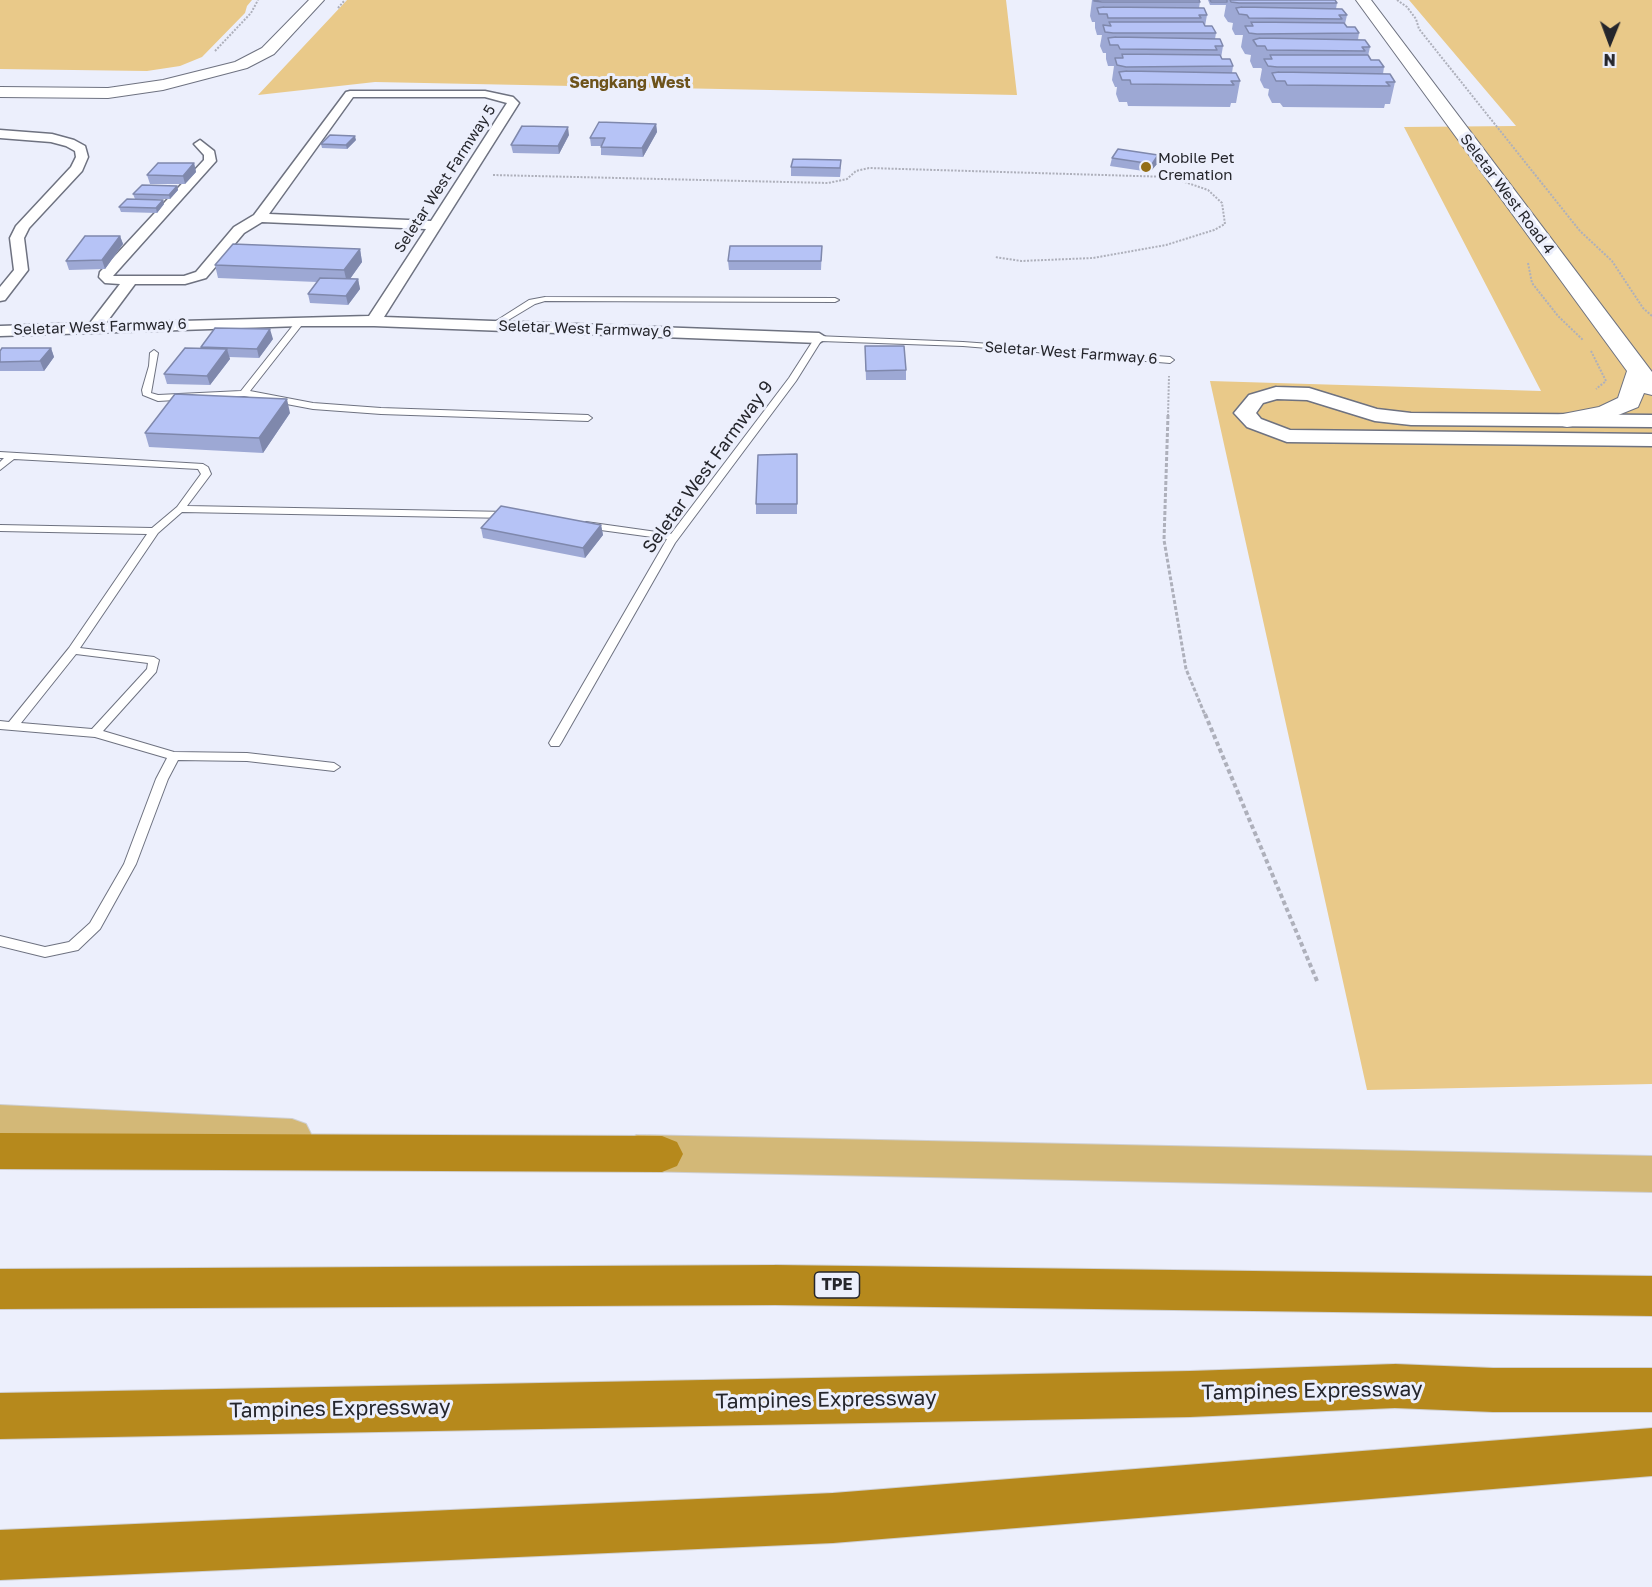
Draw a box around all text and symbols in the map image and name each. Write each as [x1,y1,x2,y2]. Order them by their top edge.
north arrow [1580,12,1640,72]
text: N [1603,50,1616,70]
district label: Sengkang West [569,73,691,93]
street label: Seletar West Farmway 5 [390,102,500,256]
street label: Seletar West Road 4 [1456,130,1558,258]
place label: Mobile Pet Cremation [1158,149,1235,184]
marker: Mobile Pet Cremation [1139,160,1153,174]
street label: Seletar West Farmway 6 [13,315,187,339]
street label: Seletar West Farmway 6 [498,317,672,341]
street label: Seletar West Farmway 6 [984,338,1158,368]
street label: Seletar West Farmway 9 [638,377,778,557]
road number: TPE [814,1272,860,1298]
street label: Tampines Expressway [1201,1376,1423,1406]
street label: Tampines Expressway [715,1385,937,1415]
street label: Tampines Expressway [229,1394,451,1424]

